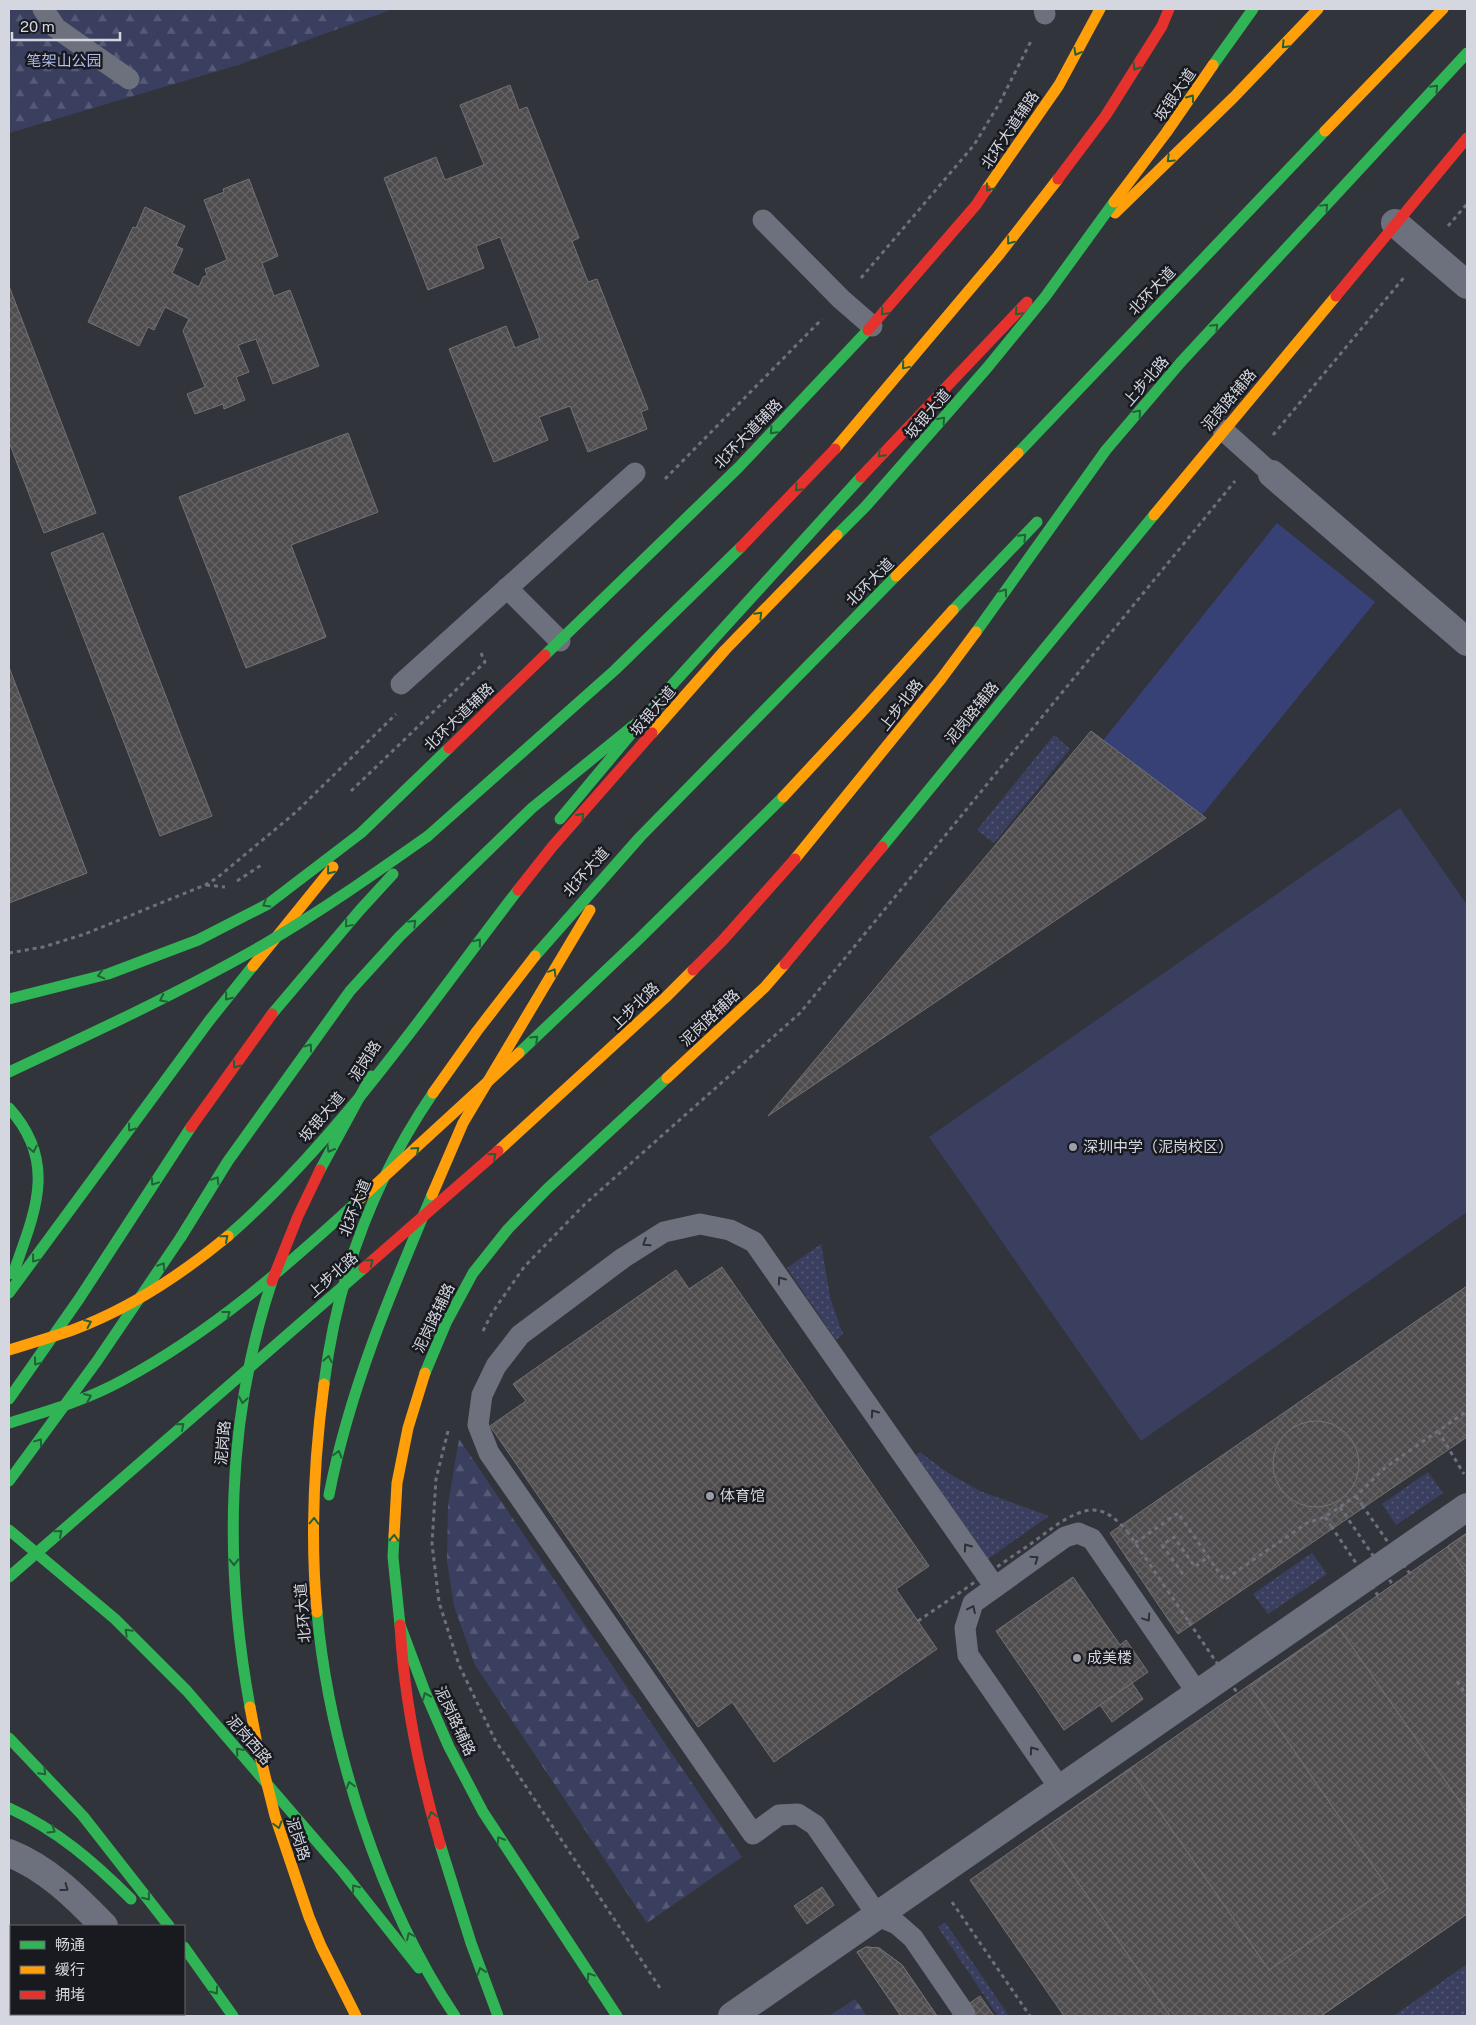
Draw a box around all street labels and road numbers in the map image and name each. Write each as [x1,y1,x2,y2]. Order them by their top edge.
street label: 坂银大道 [1150,65,1199,124]
street label: 北环大道辅路 [977,88,1042,172]
street label: 北环大道 [1125,263,1179,318]
street label: 上步北路 [1120,352,1172,409]
street label: 泥岗路辅路 [1198,365,1259,434]
street label: 坂银大道 [902,385,954,442]
street label: 北环大道辅路 [710,395,785,472]
street label: 北环大道 [842,554,897,609]
street label: 上步北路 [875,676,926,734]
street label: 泥岗路辅路 [941,678,1002,747]
street label: 北环大道辅路 [420,679,497,754]
street label: 坂银大道 [627,682,679,739]
street label: 北环大道 [559,844,612,900]
street label: 上步北路 [607,979,662,1033]
street label: 泥岗路辅路 [676,986,743,1049]
street label: 泥岗路 [345,1037,384,1084]
street label: 坂银大道 [296,1088,348,1145]
street label: 北环大道 [335,1177,374,1239]
street label: 上步北路 [304,1249,361,1301]
street label: 泥岗路辅路 [409,1280,458,1355]
street label: 泥岗路 [212,1420,233,1466]
street label: 北环大道 [291,1582,314,1644]
street label: 泥岗路辅路 [432,1683,479,1758]
street label: 泥岗西路 [223,1711,275,1768]
street label: 泥岗路 [283,1815,314,1863]

